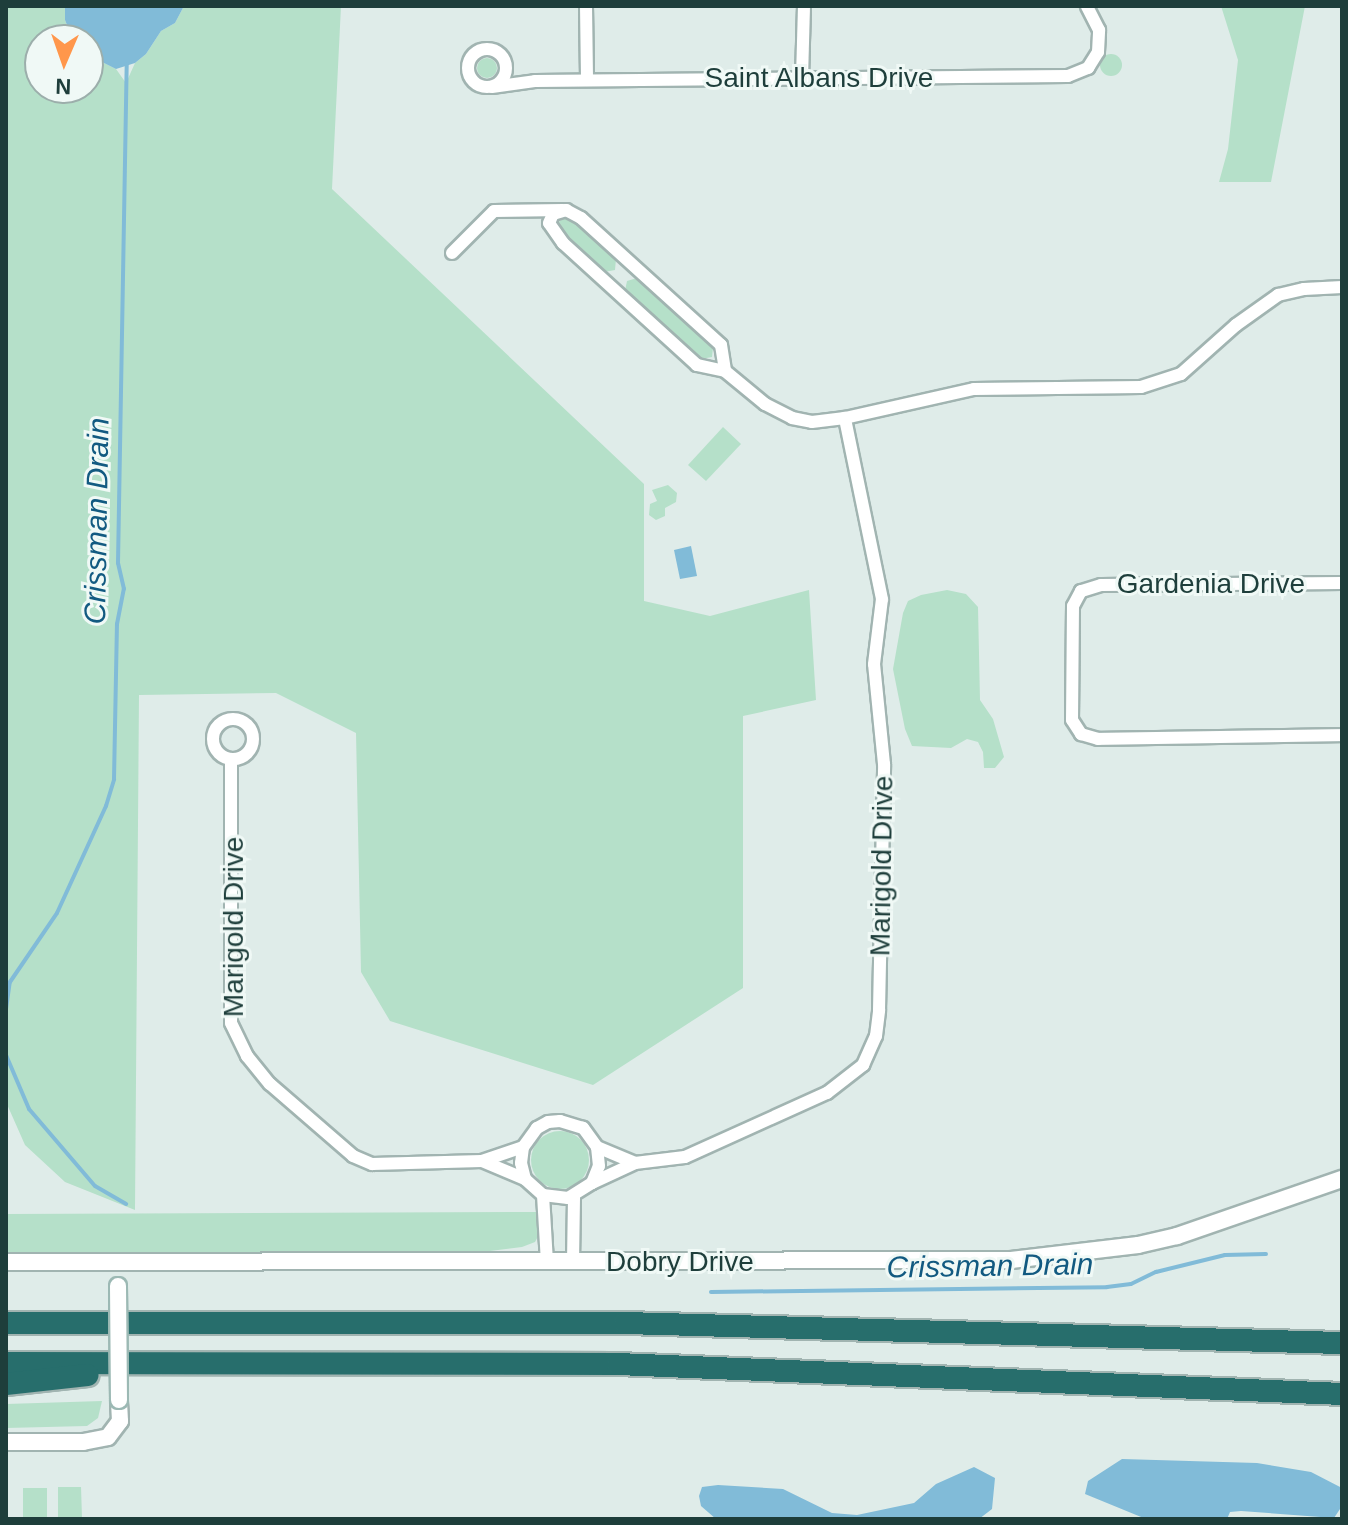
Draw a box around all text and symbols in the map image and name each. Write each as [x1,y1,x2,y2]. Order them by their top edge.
north arrow [24,24,104,104]
street label: Saint Albans Drive [704,61,934,95]
text: N [55,74,72,99]
water label: Crissman Drain [77,417,117,625]
street label: Gardenia Drive [1117,567,1305,601]
street label: Marigold Drive [864,775,900,957]
street label: Marigold Drive [217,837,251,1017]
street label: Dobry Drive [606,1245,754,1279]
water label: Crissman Drain [886,1246,1094,1286]

